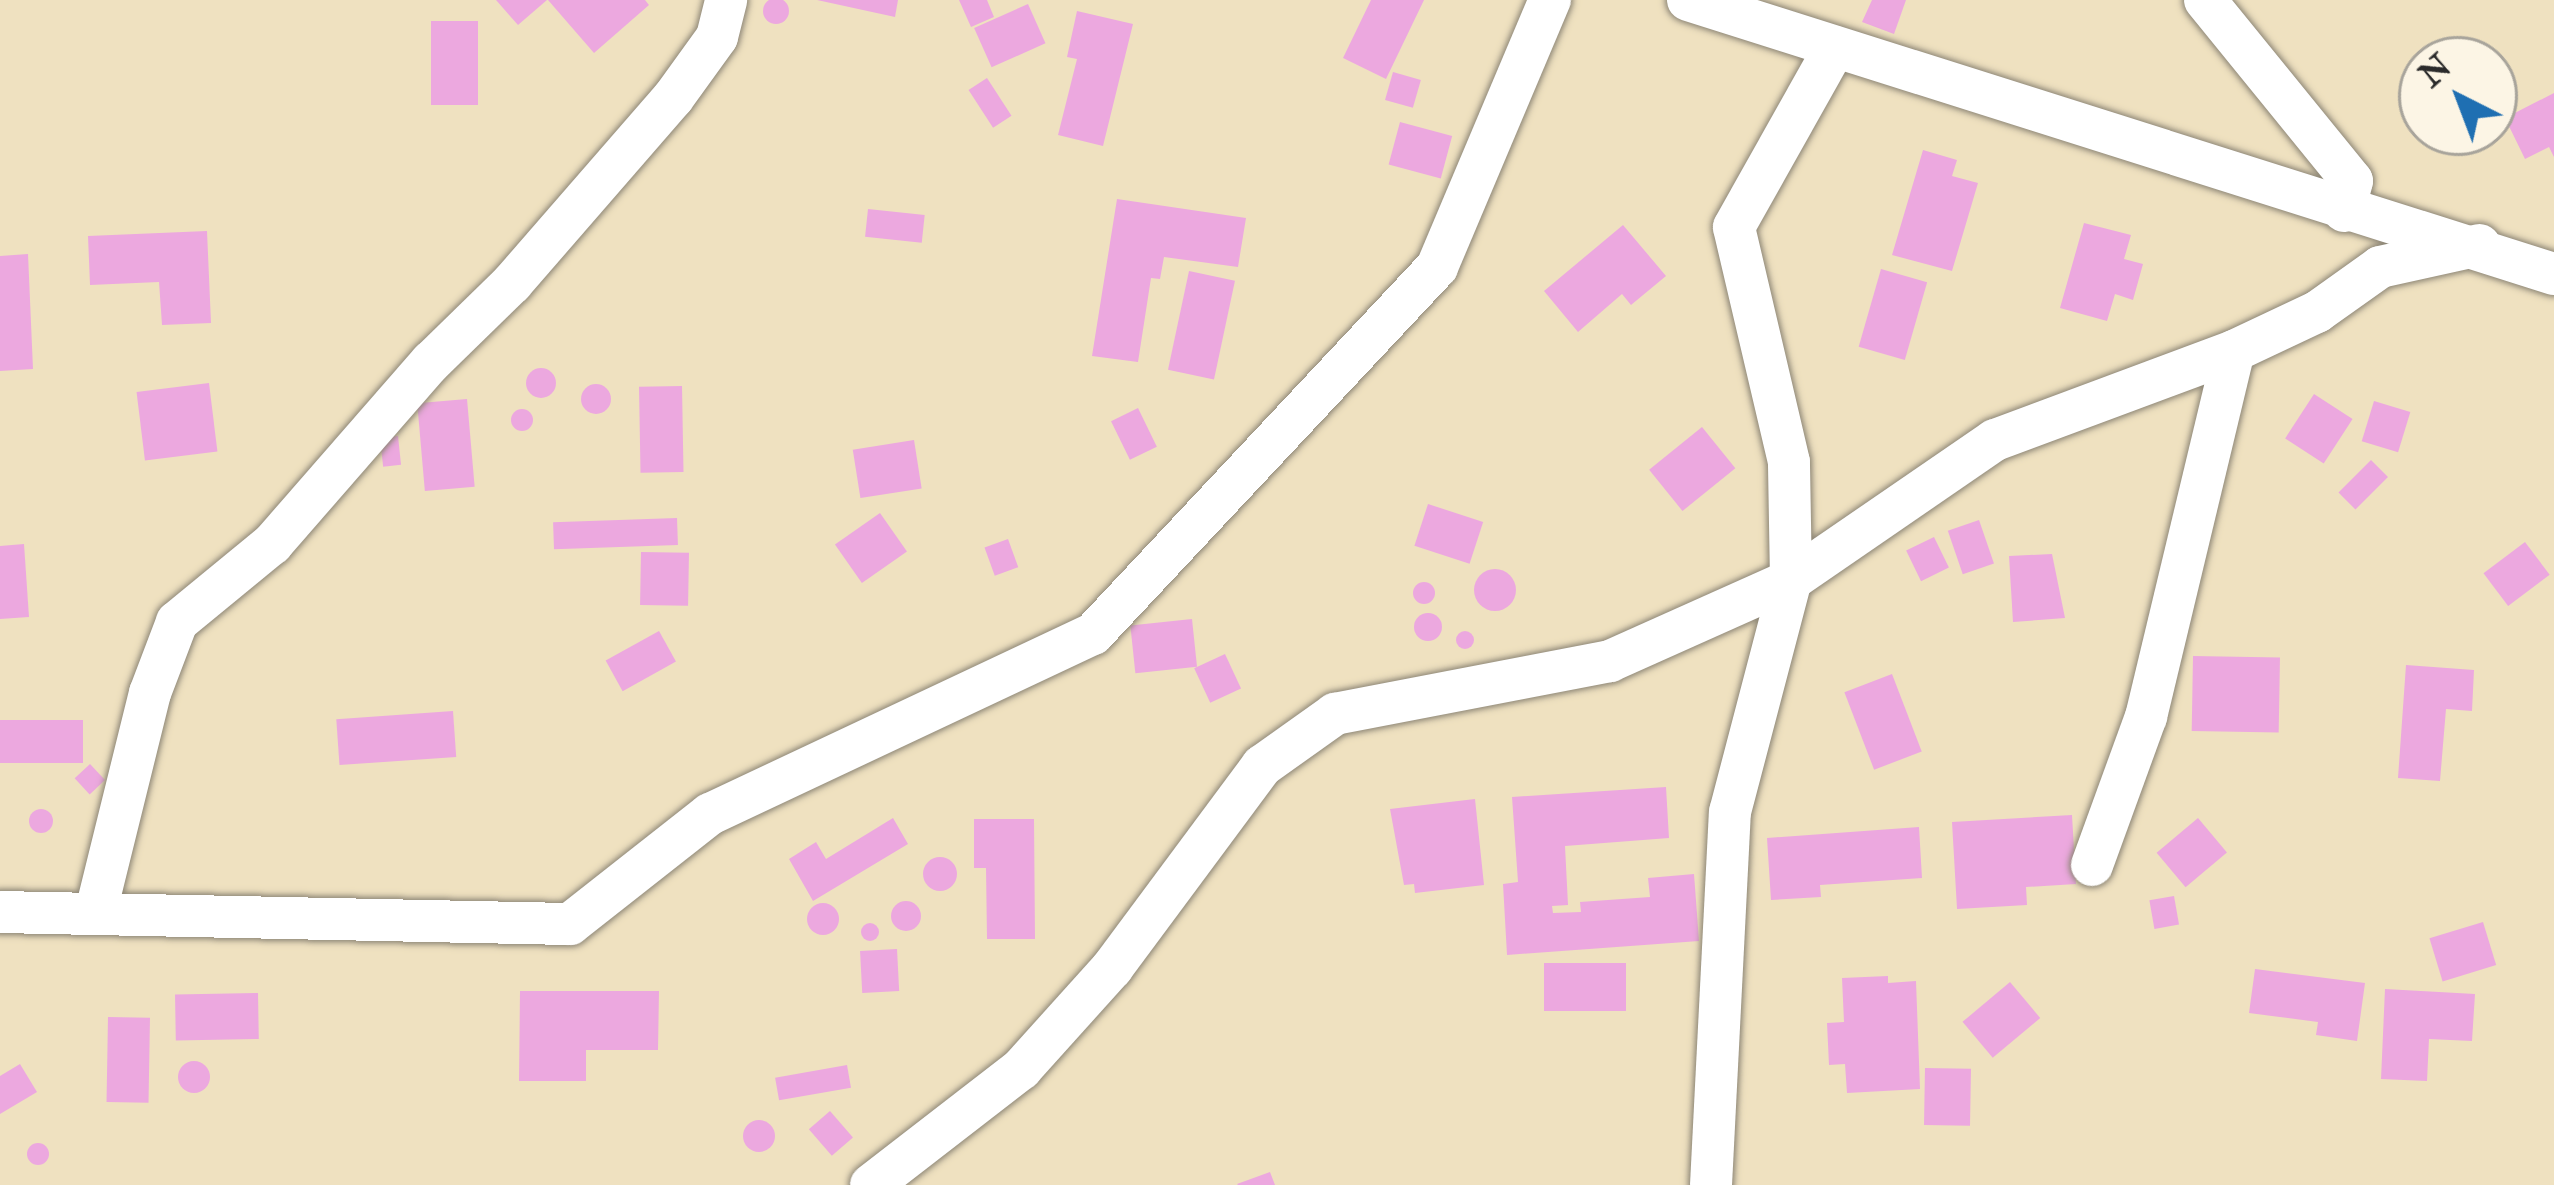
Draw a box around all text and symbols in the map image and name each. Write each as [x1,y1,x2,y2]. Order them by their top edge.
north arrow [2398,36,2518,156]
text: N [2411,46,2460,96]

